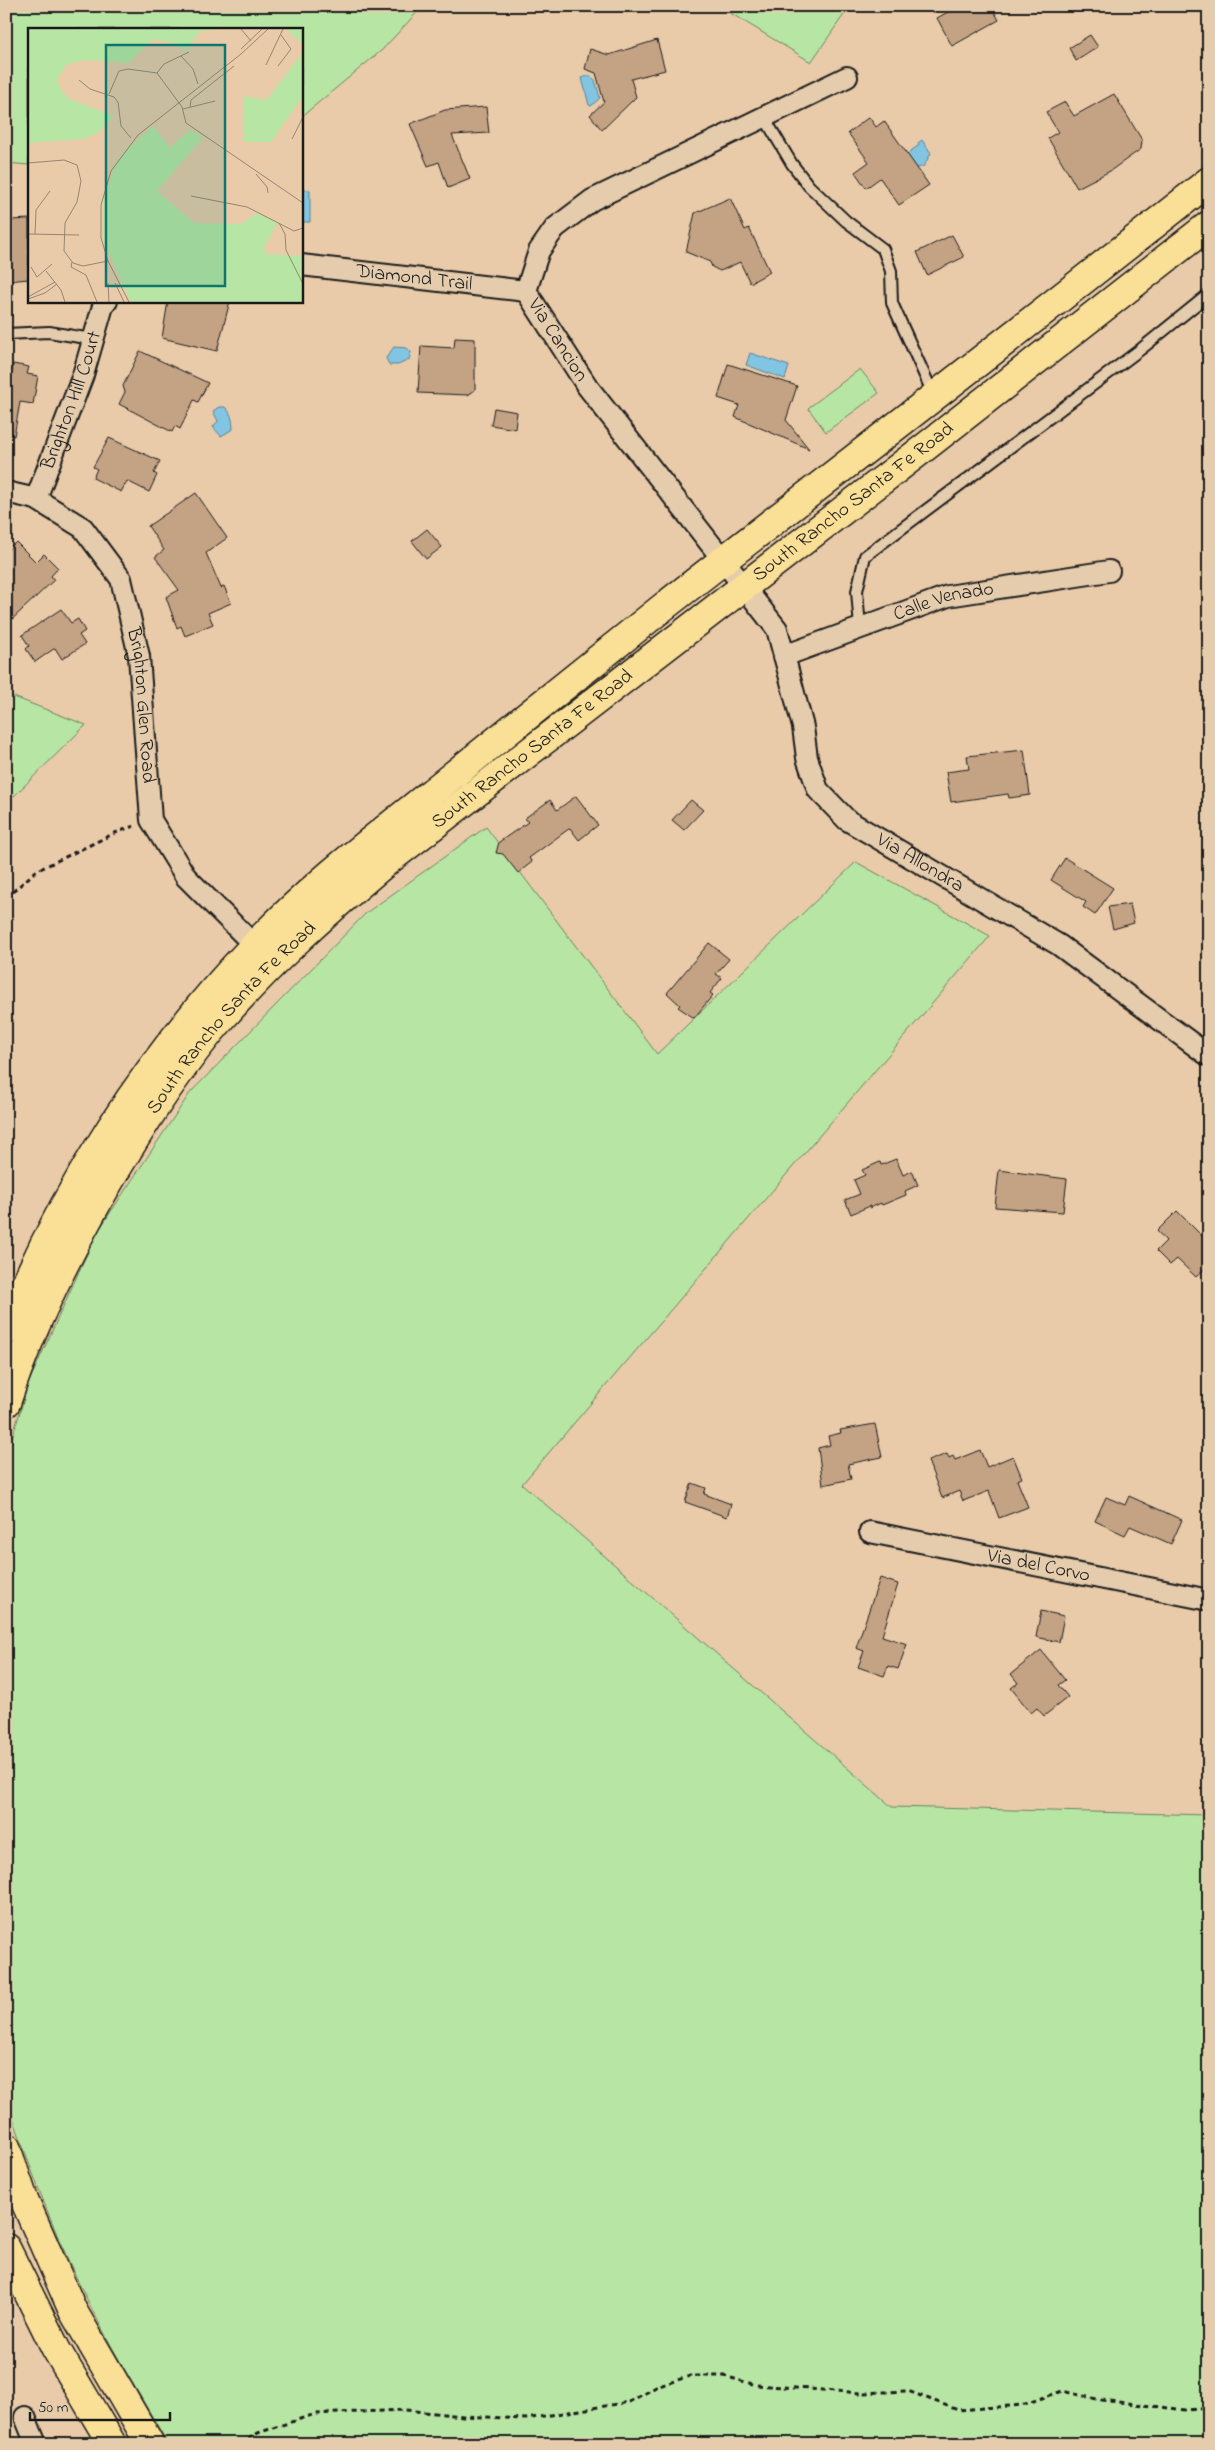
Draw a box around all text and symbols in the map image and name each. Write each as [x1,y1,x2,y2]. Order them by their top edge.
inset map [28,28,302,302]
street label: Diamond Trail [354,257,474,299]
street label: Via Cancion [519,292,595,388]
street label: Brighton Hill Court [33,327,110,475]
street label: South Rancho Santa Fe Road [746,415,960,589]
street label: Calle Venado [889,575,996,629]
street label: Brighton Glen Road [118,624,163,784]
street label: South Rancho Santa Fe Road [425,662,640,837]
street label: Via Allondra [870,825,969,900]
street label: South Rancho Santa Fe Road [140,915,323,1120]
street label: Via del Corvo [984,1541,1093,1590]
scale bar [30,2390,170,2422]
text: 50 m [38,2397,69,2419]

